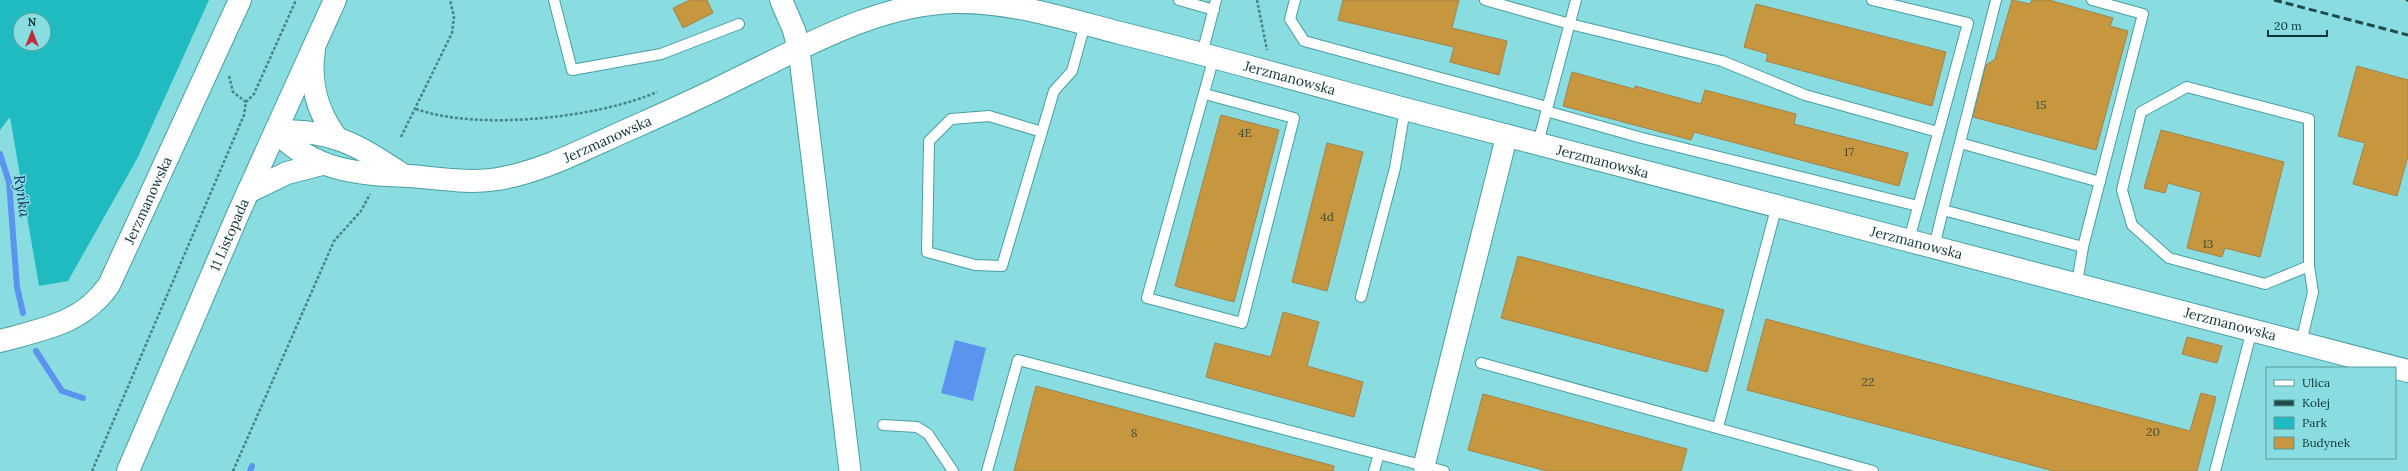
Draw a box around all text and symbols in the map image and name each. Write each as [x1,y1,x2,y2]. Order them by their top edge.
north arrow [12,12,52,52]
scale bar [2268,12,2327,38]
text: N [28,15,37,29]
text: 20 m [2274,18,2302,33]
street label: Jerzmanowska [1241,56,1338,99]
house number: 15 [2036,97,2046,112]
street label: Jerzmanowska [560,111,654,167]
house number: 4E [1238,125,1252,140]
street label: Jerzmanowska [1554,141,1651,182]
house number: 17 [1844,144,1854,159]
street label: Jerzmanowska [120,154,176,248]
water label: Ryńka [10,174,35,219]
street label: 11 Listopada [206,196,253,274]
house number: 4d [1320,209,1334,224]
street label: Jerzmanowska [1868,222,1965,263]
house number: 13 [2202,236,2214,251]
street label: Jerzmanowska [2181,303,2278,345]
legend [2266,367,2396,459]
house number: 22 [1862,374,1874,389]
text: Ulica [2302,375,2330,390]
text: Kolej [2302,395,2330,410]
text: Park [2302,415,2328,430]
house number: 20 [2146,424,2160,439]
house number: 8 [1131,425,1138,440]
text: Budynek [2302,435,2351,450]

